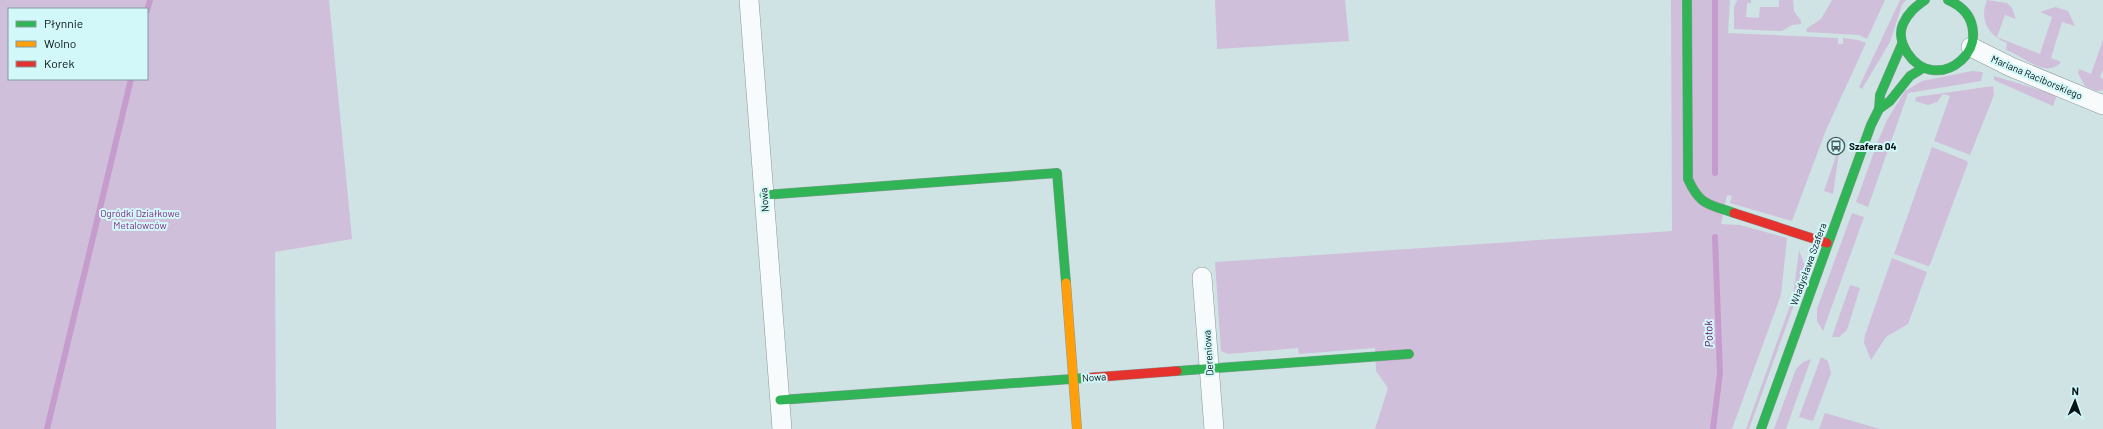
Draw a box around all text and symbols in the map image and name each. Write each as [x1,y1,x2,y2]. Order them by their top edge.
legend [8,8,148,80]
text: Płynnie [44,16,83,30]
text: Wolno [44,36,76,50]
street label: Mariana Raciborskiego [1990,52,2084,102]
text: Korek [44,56,74,70]
bus stop icon: Szafera 04 [1826,136,1846,156]
place label: Szafera 04 [1849,140,1897,152]
street label: Nowa [757,187,771,213]
park label: Ogródki Działkowe Metalowców [100,207,180,231]
street label: Władysława Szafera [1787,221,1829,307]
water label: Potok [1701,320,1715,348]
street label: Dereniowa [1200,330,1216,376]
street label: Nowa [1081,370,1107,384]
north arrow [2055,381,2095,421]
text: N [2071,384,2079,397]

